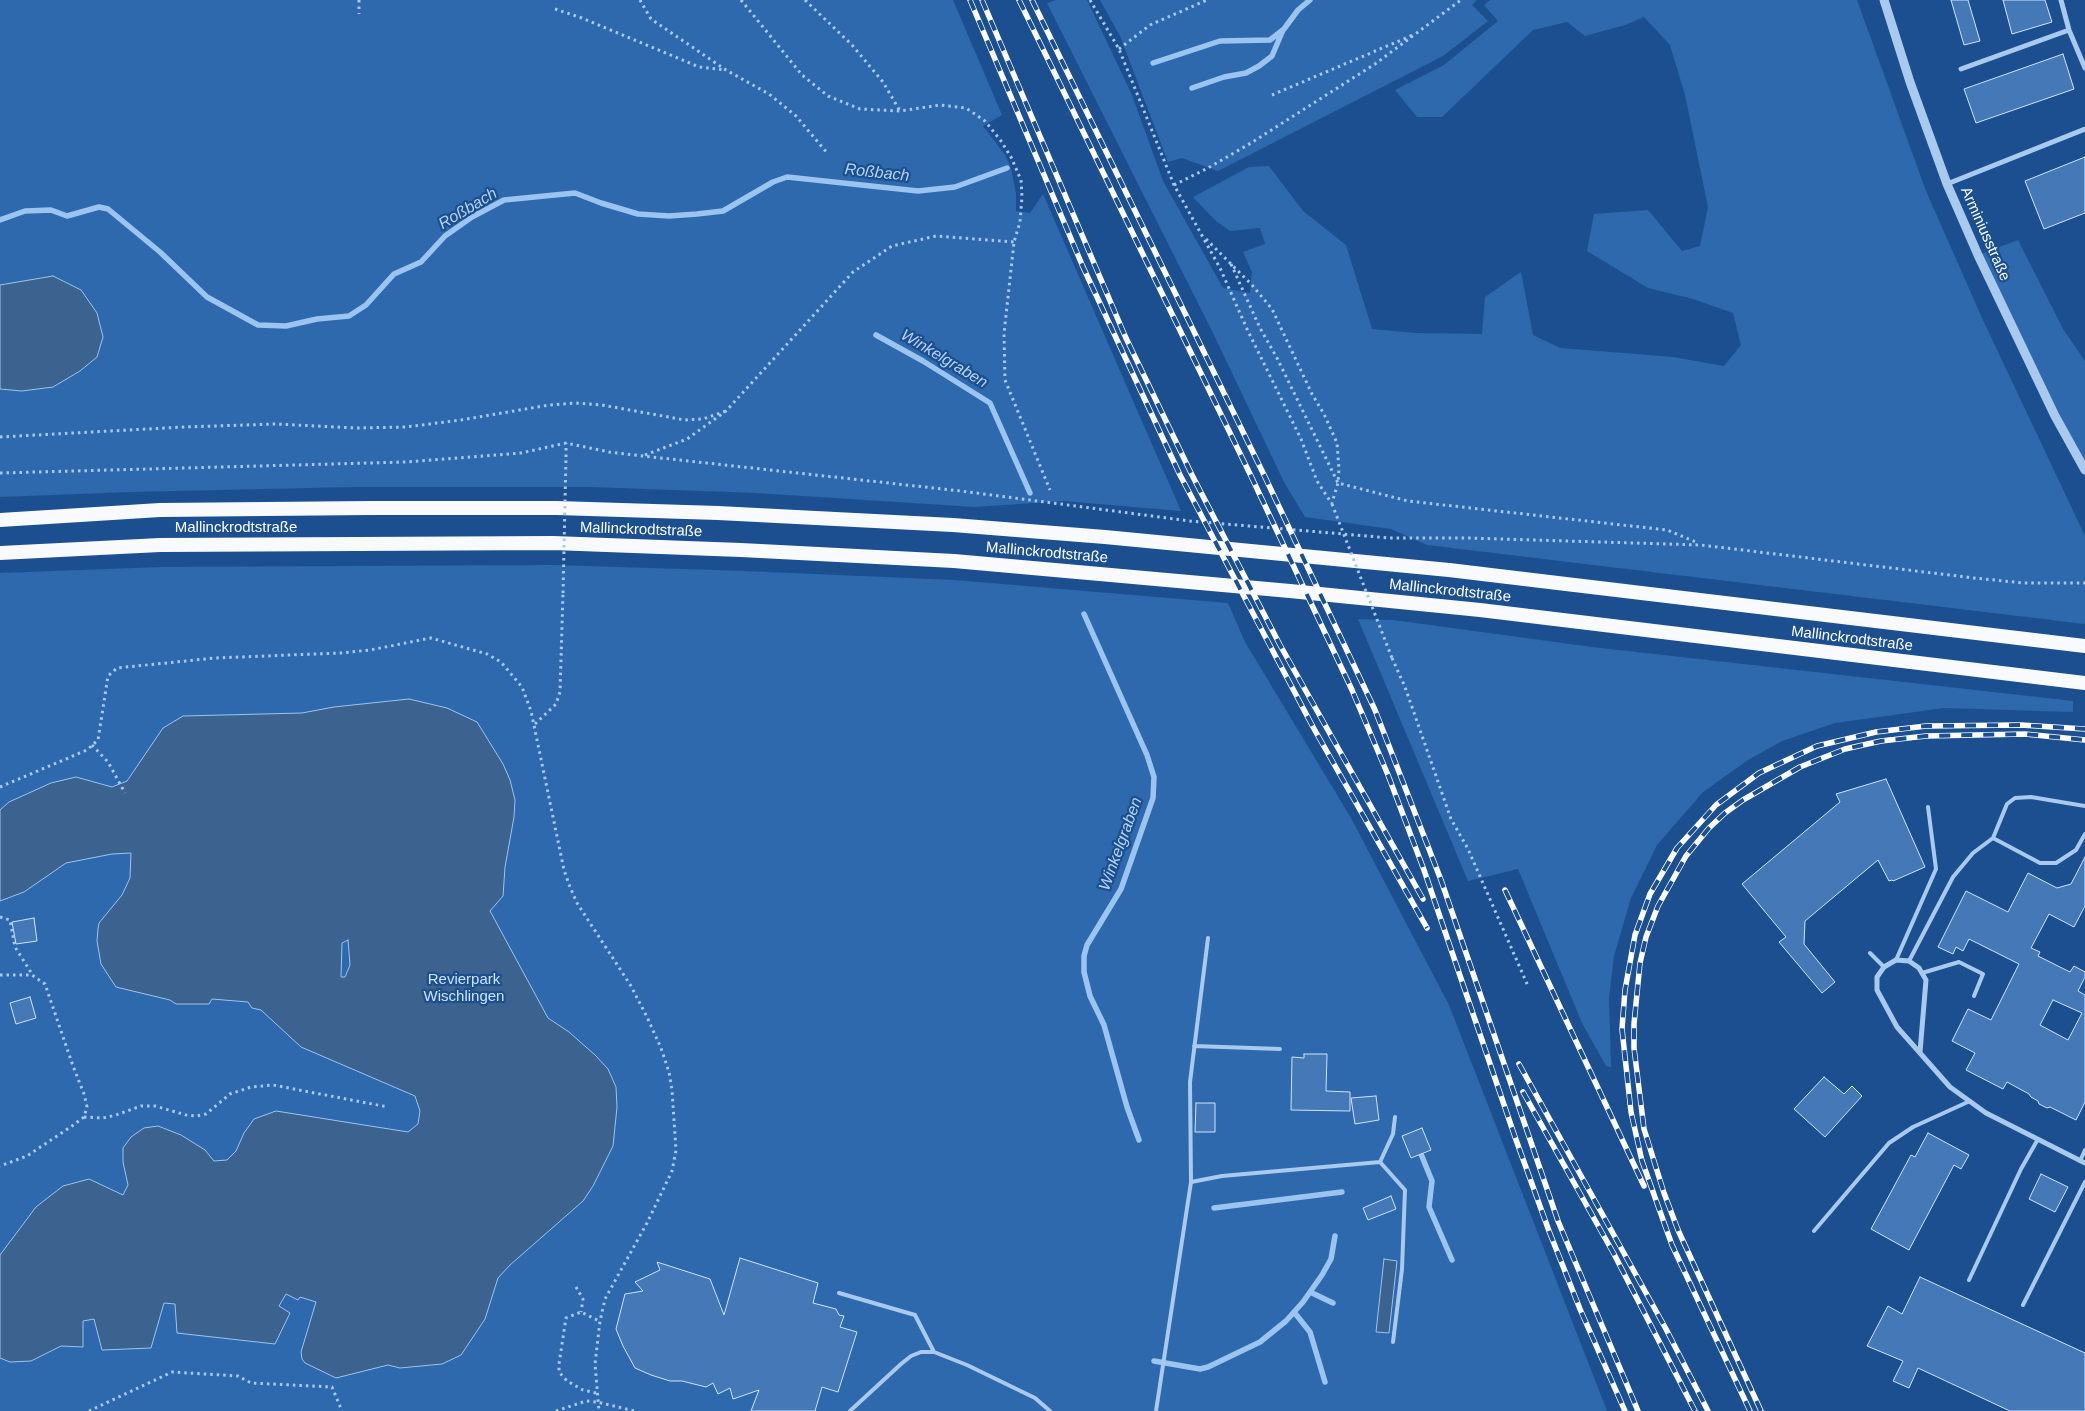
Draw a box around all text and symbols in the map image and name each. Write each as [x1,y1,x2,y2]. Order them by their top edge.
water label: Roßbach [844,160,910,186]
water label: Roßbach [435,184,501,234]
street label: Arminiusstraße [1956,184,2014,284]
water label: Winkelgraben [897,326,991,392]
street label: Mallinckrodtstraße [175,519,297,537]
street label: Mallinckrodtstraße [579,519,703,541]
street label: Mallinckrodtstraße [985,539,1109,567]
street label: Mallinckrodtstraße [1388,576,1512,606]
street label: Mallinckrodtstraße [1790,623,1914,655]
water label: Winkelgraben [1095,795,1147,893]
park label: Revierpark Wischlingen [424,971,504,1006]

